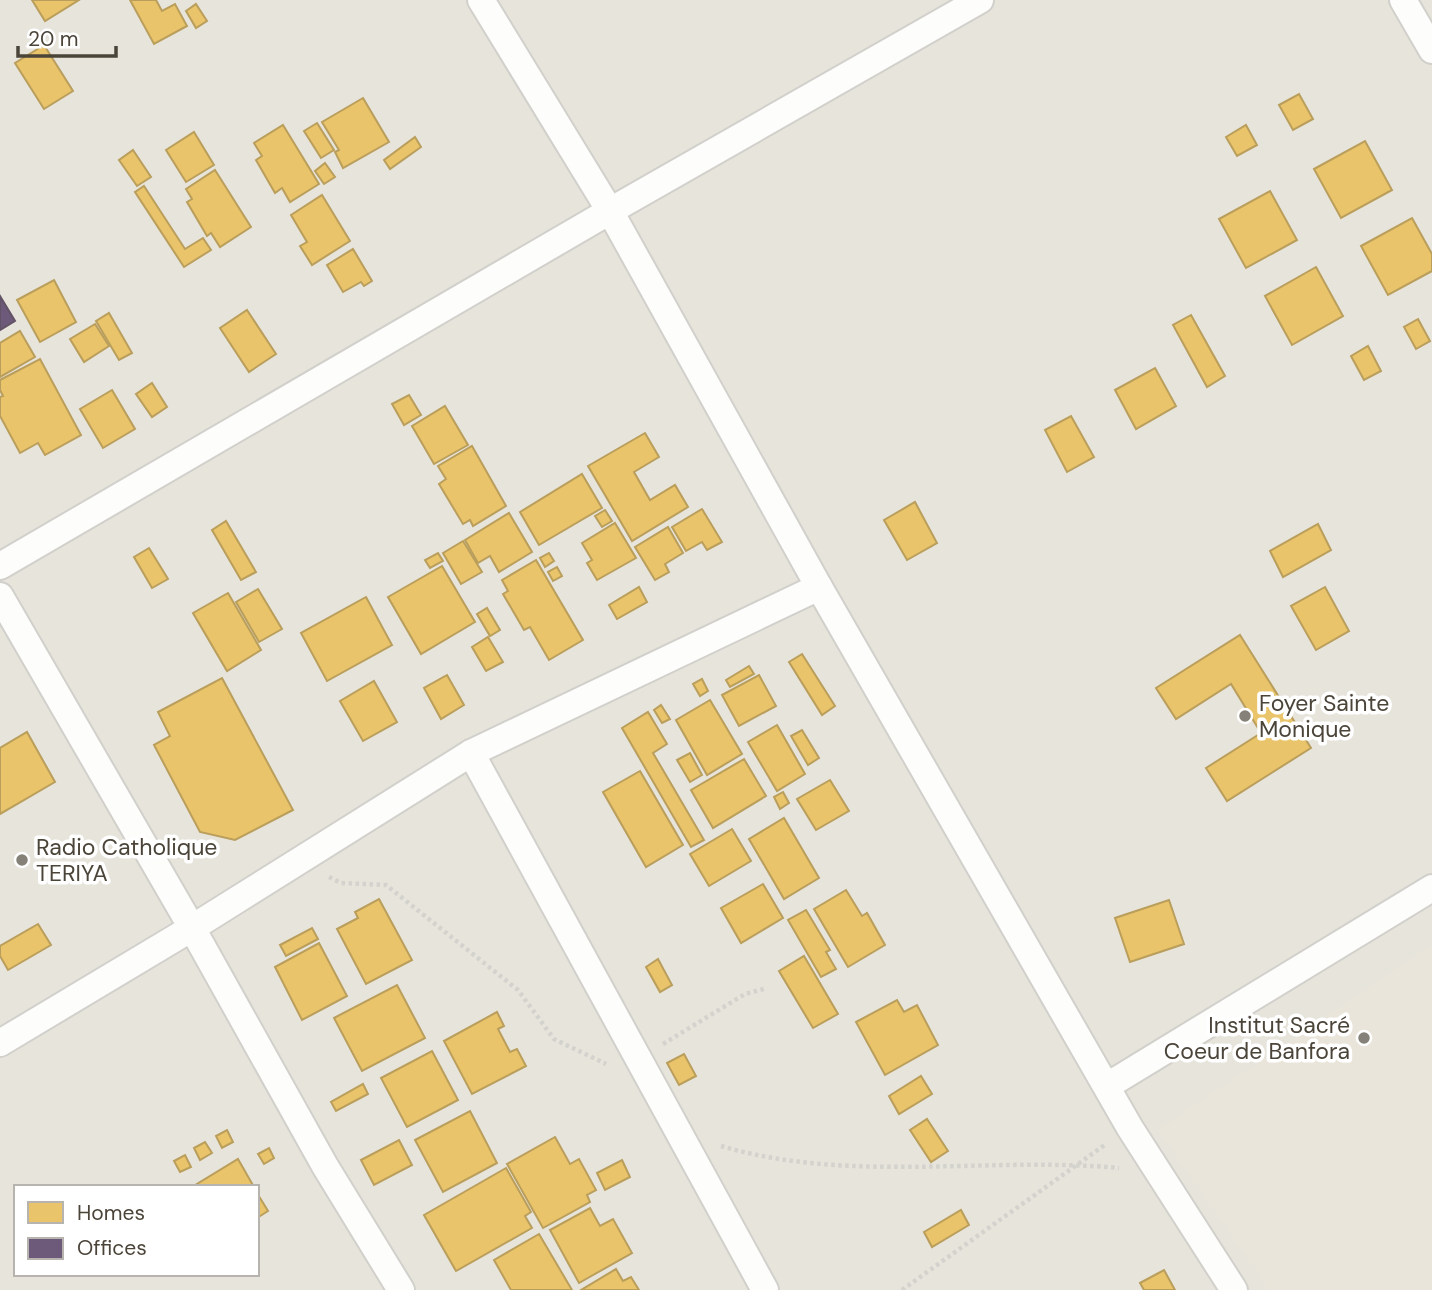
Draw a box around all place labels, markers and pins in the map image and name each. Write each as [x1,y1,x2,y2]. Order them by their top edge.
place label: Foyer Sainte Monique [1259,688,1389,744]
marker: Foyer Sainte Monique [1237,708,1253,724]
place label: Radio Catholique TERIYA [36,832,217,888]
marker: Radio Catholique TERIYA [14,852,30,868]
place label: Institut Sacré Coeur de Banfora [1164,1010,1350,1066]
marker: Institut Sacré Coeur de Banfora [1356,1030,1372,1046]

